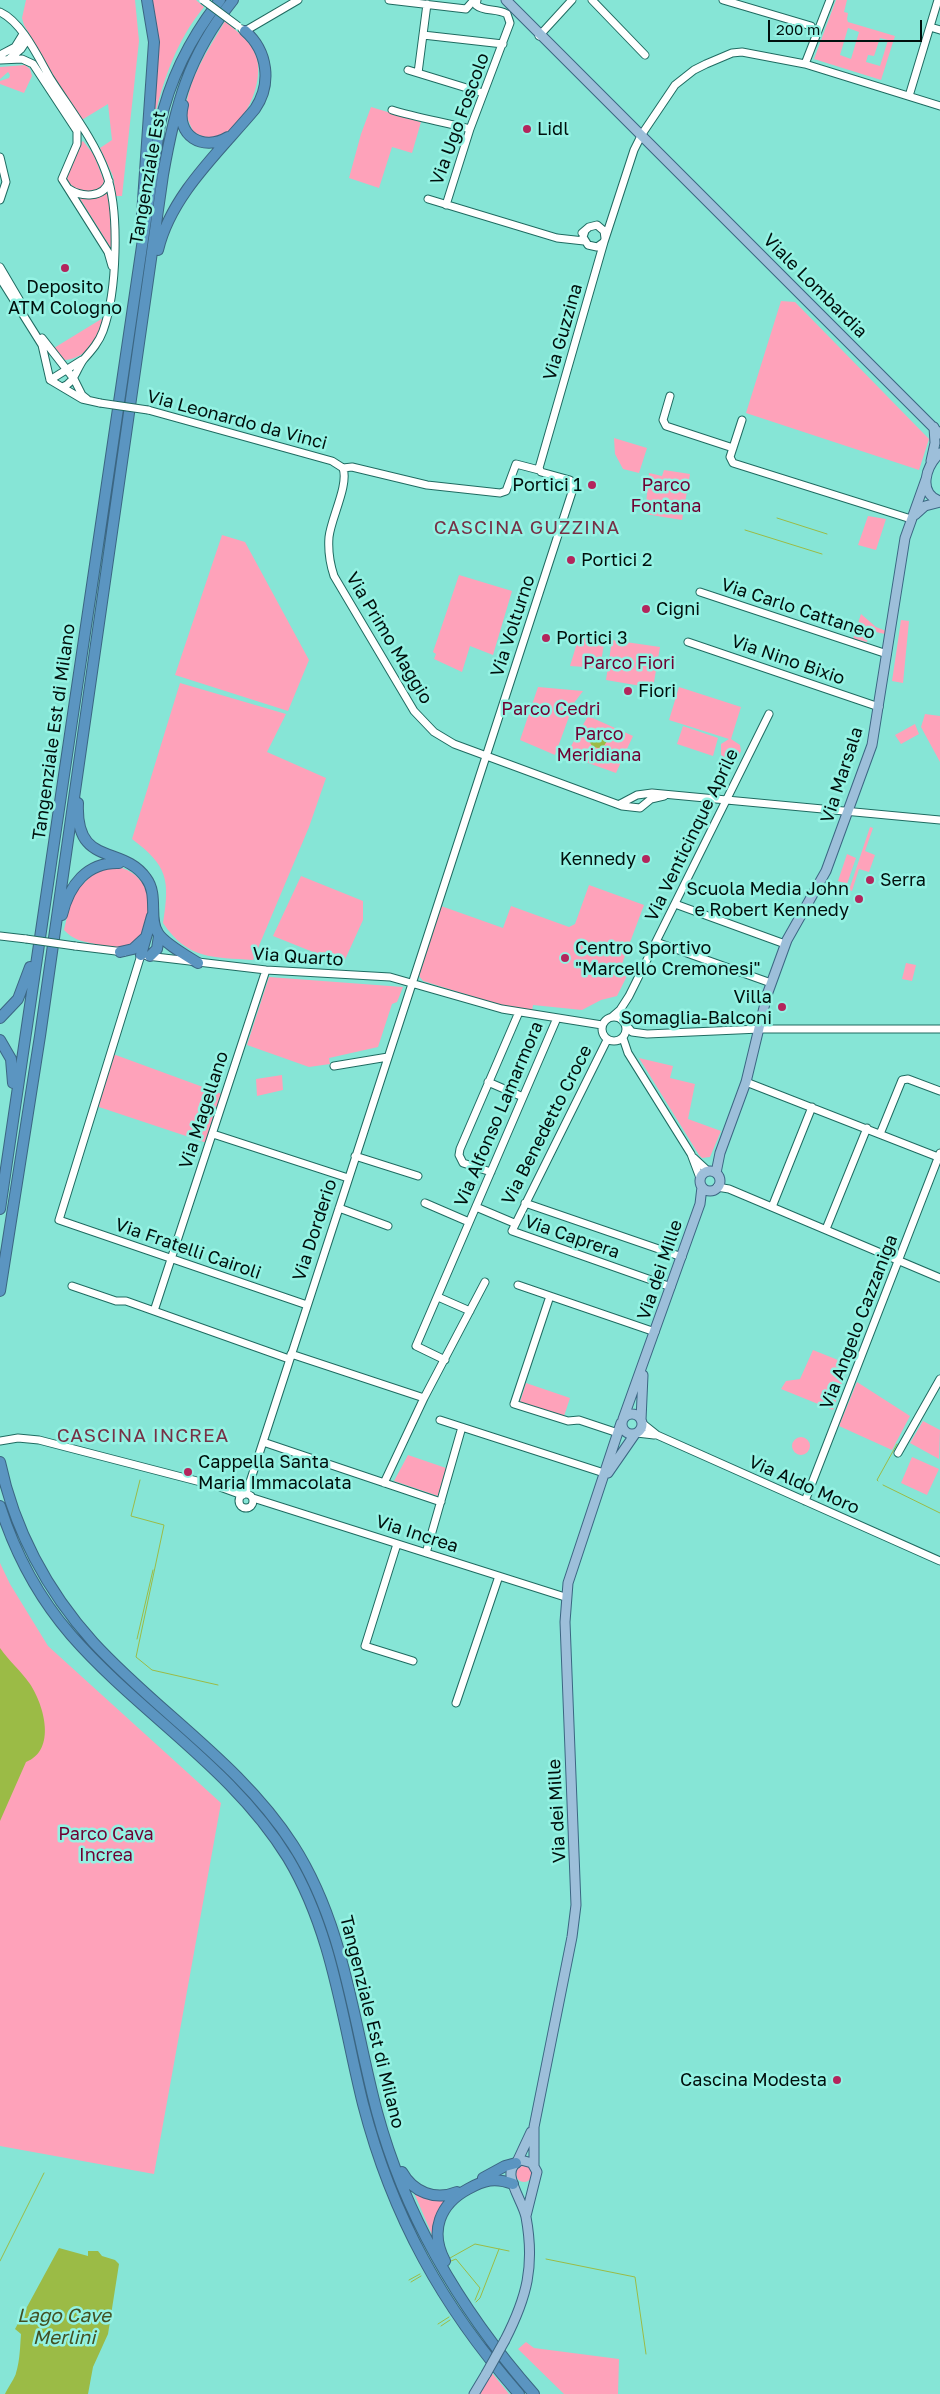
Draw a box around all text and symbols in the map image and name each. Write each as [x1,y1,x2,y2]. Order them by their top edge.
scale bar [770,10,924,42]
text: 200 m [776,20,820,38]
street label: Via Ugo Foscolo [426,50,494,188]
street label: Tangenziale Est [126,109,170,247]
place label: Lidl [537,118,569,140]
marker: Lidl [521,123,533,135]
street label: Viale Lombardia [758,229,872,343]
marker: Deposito ATM Cologno [59,262,71,274]
place label: Deposito ATM Cologno [8,276,122,318]
street label: Via Guzzina [539,281,587,383]
street label: Via Leonardo da Vinci [145,386,329,454]
place label: Portici 1 [512,474,582,496]
park label: Parco Fontana [631,474,701,516]
marker: Portici 1 [586,479,598,491]
district label: CASCINA GUZZINA [432,517,622,539]
place label: Portici 2 [581,549,652,571]
marker: Portici 2 [565,554,577,566]
street label: Via Primo Maggio [341,568,437,708]
street label: Via Volturno [486,572,540,680]
street label: Via Carlo Cattaneo [718,574,878,644]
place label: Cigni [656,598,700,620]
marker: Cigni [640,603,652,615]
street label: Tangenziale Est di Milano [28,622,80,842]
place label: Portici 3 [556,627,627,649]
street label: Via Nino Bixio [728,630,848,690]
marker: Portici 3 [540,632,552,644]
park label: Parco Fiori [583,652,675,674]
place label: Fiori [638,680,676,702]
marker: Fiori [622,685,634,697]
park label: Parco Cedri [501,698,601,720]
park label: Parco Meridiana [556,723,642,766]
street label: Via Marsala [816,724,868,826]
street label: Via Venticinque Aprile [641,745,743,925]
place label: Kennedy [560,848,636,870]
marker: Kennedy [640,853,652,865]
place label: Serra [880,869,926,891]
marker: Serra [864,874,876,886]
place label: Scuola Media John e Robert Kennedy [686,878,849,921]
marker: Scuola Media John e Robert Kennedy [853,893,865,905]
place label: Centro Sportivo "Marcello Cremonesi" [575,937,761,980]
street label: Via Quarto [252,943,344,971]
marker: Centro Sportivo "Marcello Cremonesi" [559,952,571,964]
place label: Villa Somaglia-Balconi [621,986,772,1028]
marker: Villa Somaglia-Balconi [776,1001,788,1013]
street label: Via Alfonso Lamarmora [450,1018,548,1210]
street label: Via Benedetto Croce [497,1041,597,1209]
street label: Via Magellano [175,1049,233,1171]
street label: Via Dorderio [288,1176,342,1284]
street label: Via Caprera [522,1211,622,1263]
street label: Via Fratelli Cairoli [112,1214,264,1284]
street label: Via dei Mille [633,1217,687,1323]
street label: Via Angelo Cazzaniga [816,1232,902,1412]
district label: CASCINA INCREA [55,1425,231,1447]
place label: Cappella Santa Maria Immacolata [198,1451,352,1494]
street label: Via Aldo Moro [745,1451,863,1519]
marker: Cappella Santa Maria Immacolata [182,1466,194,1478]
street label: Via Increa [373,1511,461,1557]
street label: Via dei Mille [543,1758,571,1864]
park label: Parco Cava Increa [58,1823,154,1866]
street label: Tangenziale Est di Milano [335,1913,409,2131]
place label: Cascina Modesta [680,2069,827,2091]
marker: Cascina Modesta [831,2074,843,2086]
water label: Lago Cave Merlini [17,2305,111,2349]

